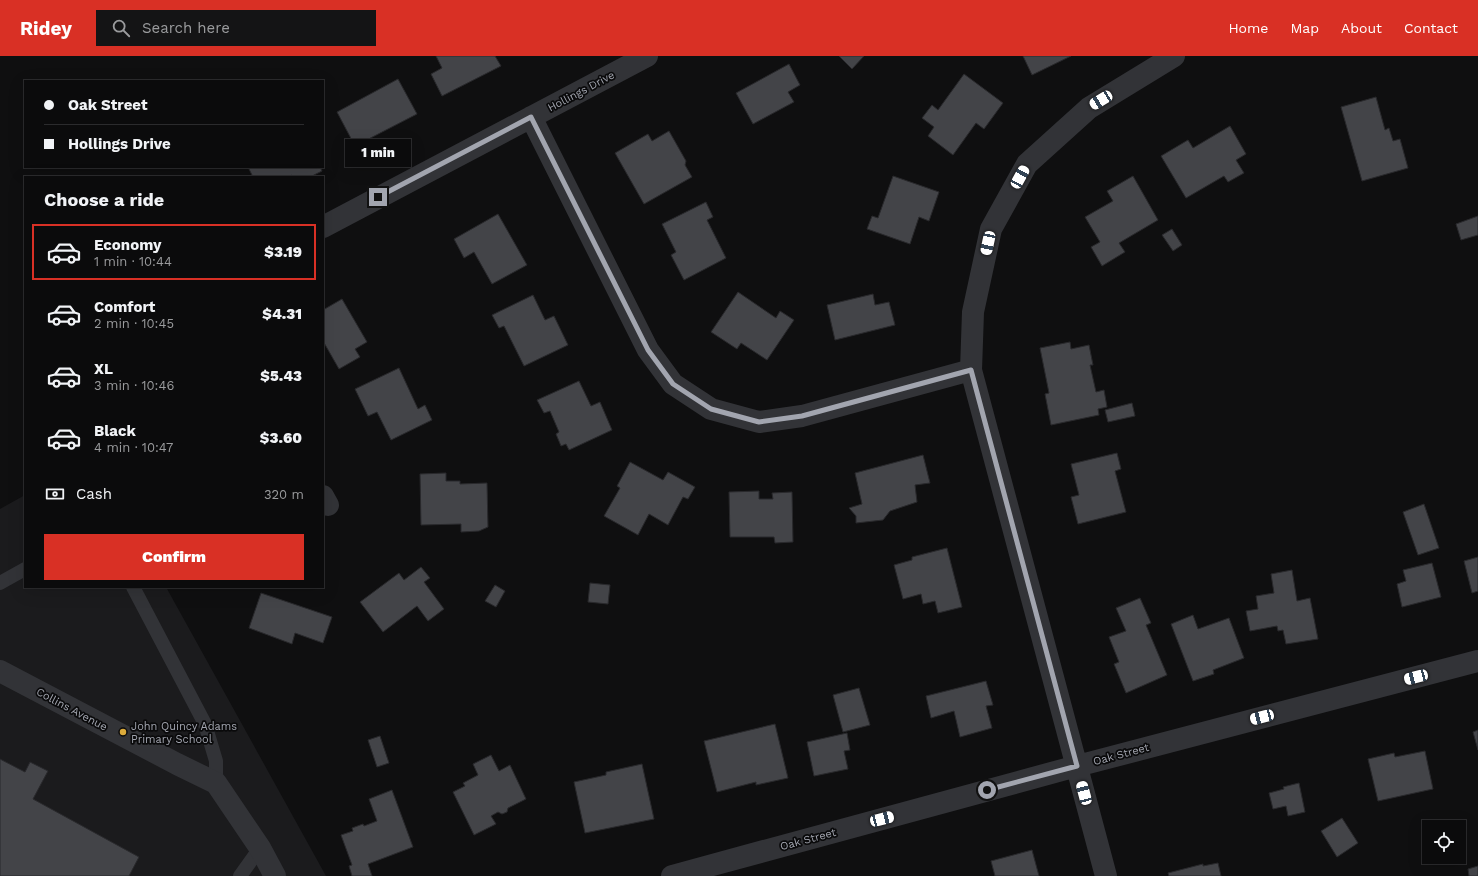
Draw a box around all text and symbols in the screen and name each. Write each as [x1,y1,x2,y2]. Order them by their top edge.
search box [96,10,376,46]
text: Ridey [20,17,72,40]
icon: search [110,17,132,39]
text: Search here [142,19,230,37]
text: Home [1228,20,1268,36]
text: Map [1290,20,1319,36]
text: About [1341,20,1382,36]
text: Contact [1404,20,1458,36]
street label: Hollings Drive [546,68,617,115]
car [1088,89,1114,111]
text: Oak Street [68,96,147,114]
text: Hollings Drive [68,135,171,153]
callout: 1 min [345,139,411,167]
text: 1 min [361,145,395,160]
car [1009,164,1031,190]
route end [369,188,387,206]
text: Choose a ride [44,189,164,210]
car [980,230,996,256]
icon: car [46,234,82,270]
text: Economy [94,236,161,254]
text: $3.19 [264,243,302,261]
text: 1 min · 10:44 [94,254,172,269]
icon: car [46,296,82,332]
text: Comfort [94,298,155,316]
text: $4.31 [262,305,302,323]
text: 2 min · 10:45 [94,316,174,331]
icon: car [46,358,82,394]
text: XL [94,360,113,378]
text: $5.43 [260,367,302,385]
text: 3 min · 10:46 [94,378,174,393]
icon: car [46,420,82,456]
text: Black [94,422,136,440]
text: $3.60 [260,429,302,447]
text: 4 min · 10:47 [94,440,173,455]
icon: cash [44,483,66,505]
text: Cash [76,485,112,503]
text: 320 m [264,487,304,502]
button: Confirm [44,534,304,580]
car [1403,668,1429,686]
street label: Collins Avenue [34,685,110,734]
car [1249,708,1275,726]
place label: John Quincy Adams Primary School [131,720,237,746]
marker: John Quincy Adams Primary School [118,727,128,737]
street label: Oak Street [1092,741,1151,768]
car [1075,780,1093,806]
route start [978,781,996,799]
car [869,810,895,828]
map controls [1422,820,1466,864]
button: locate [1422,820,1466,864]
street label: Oak Street [779,826,838,853]

